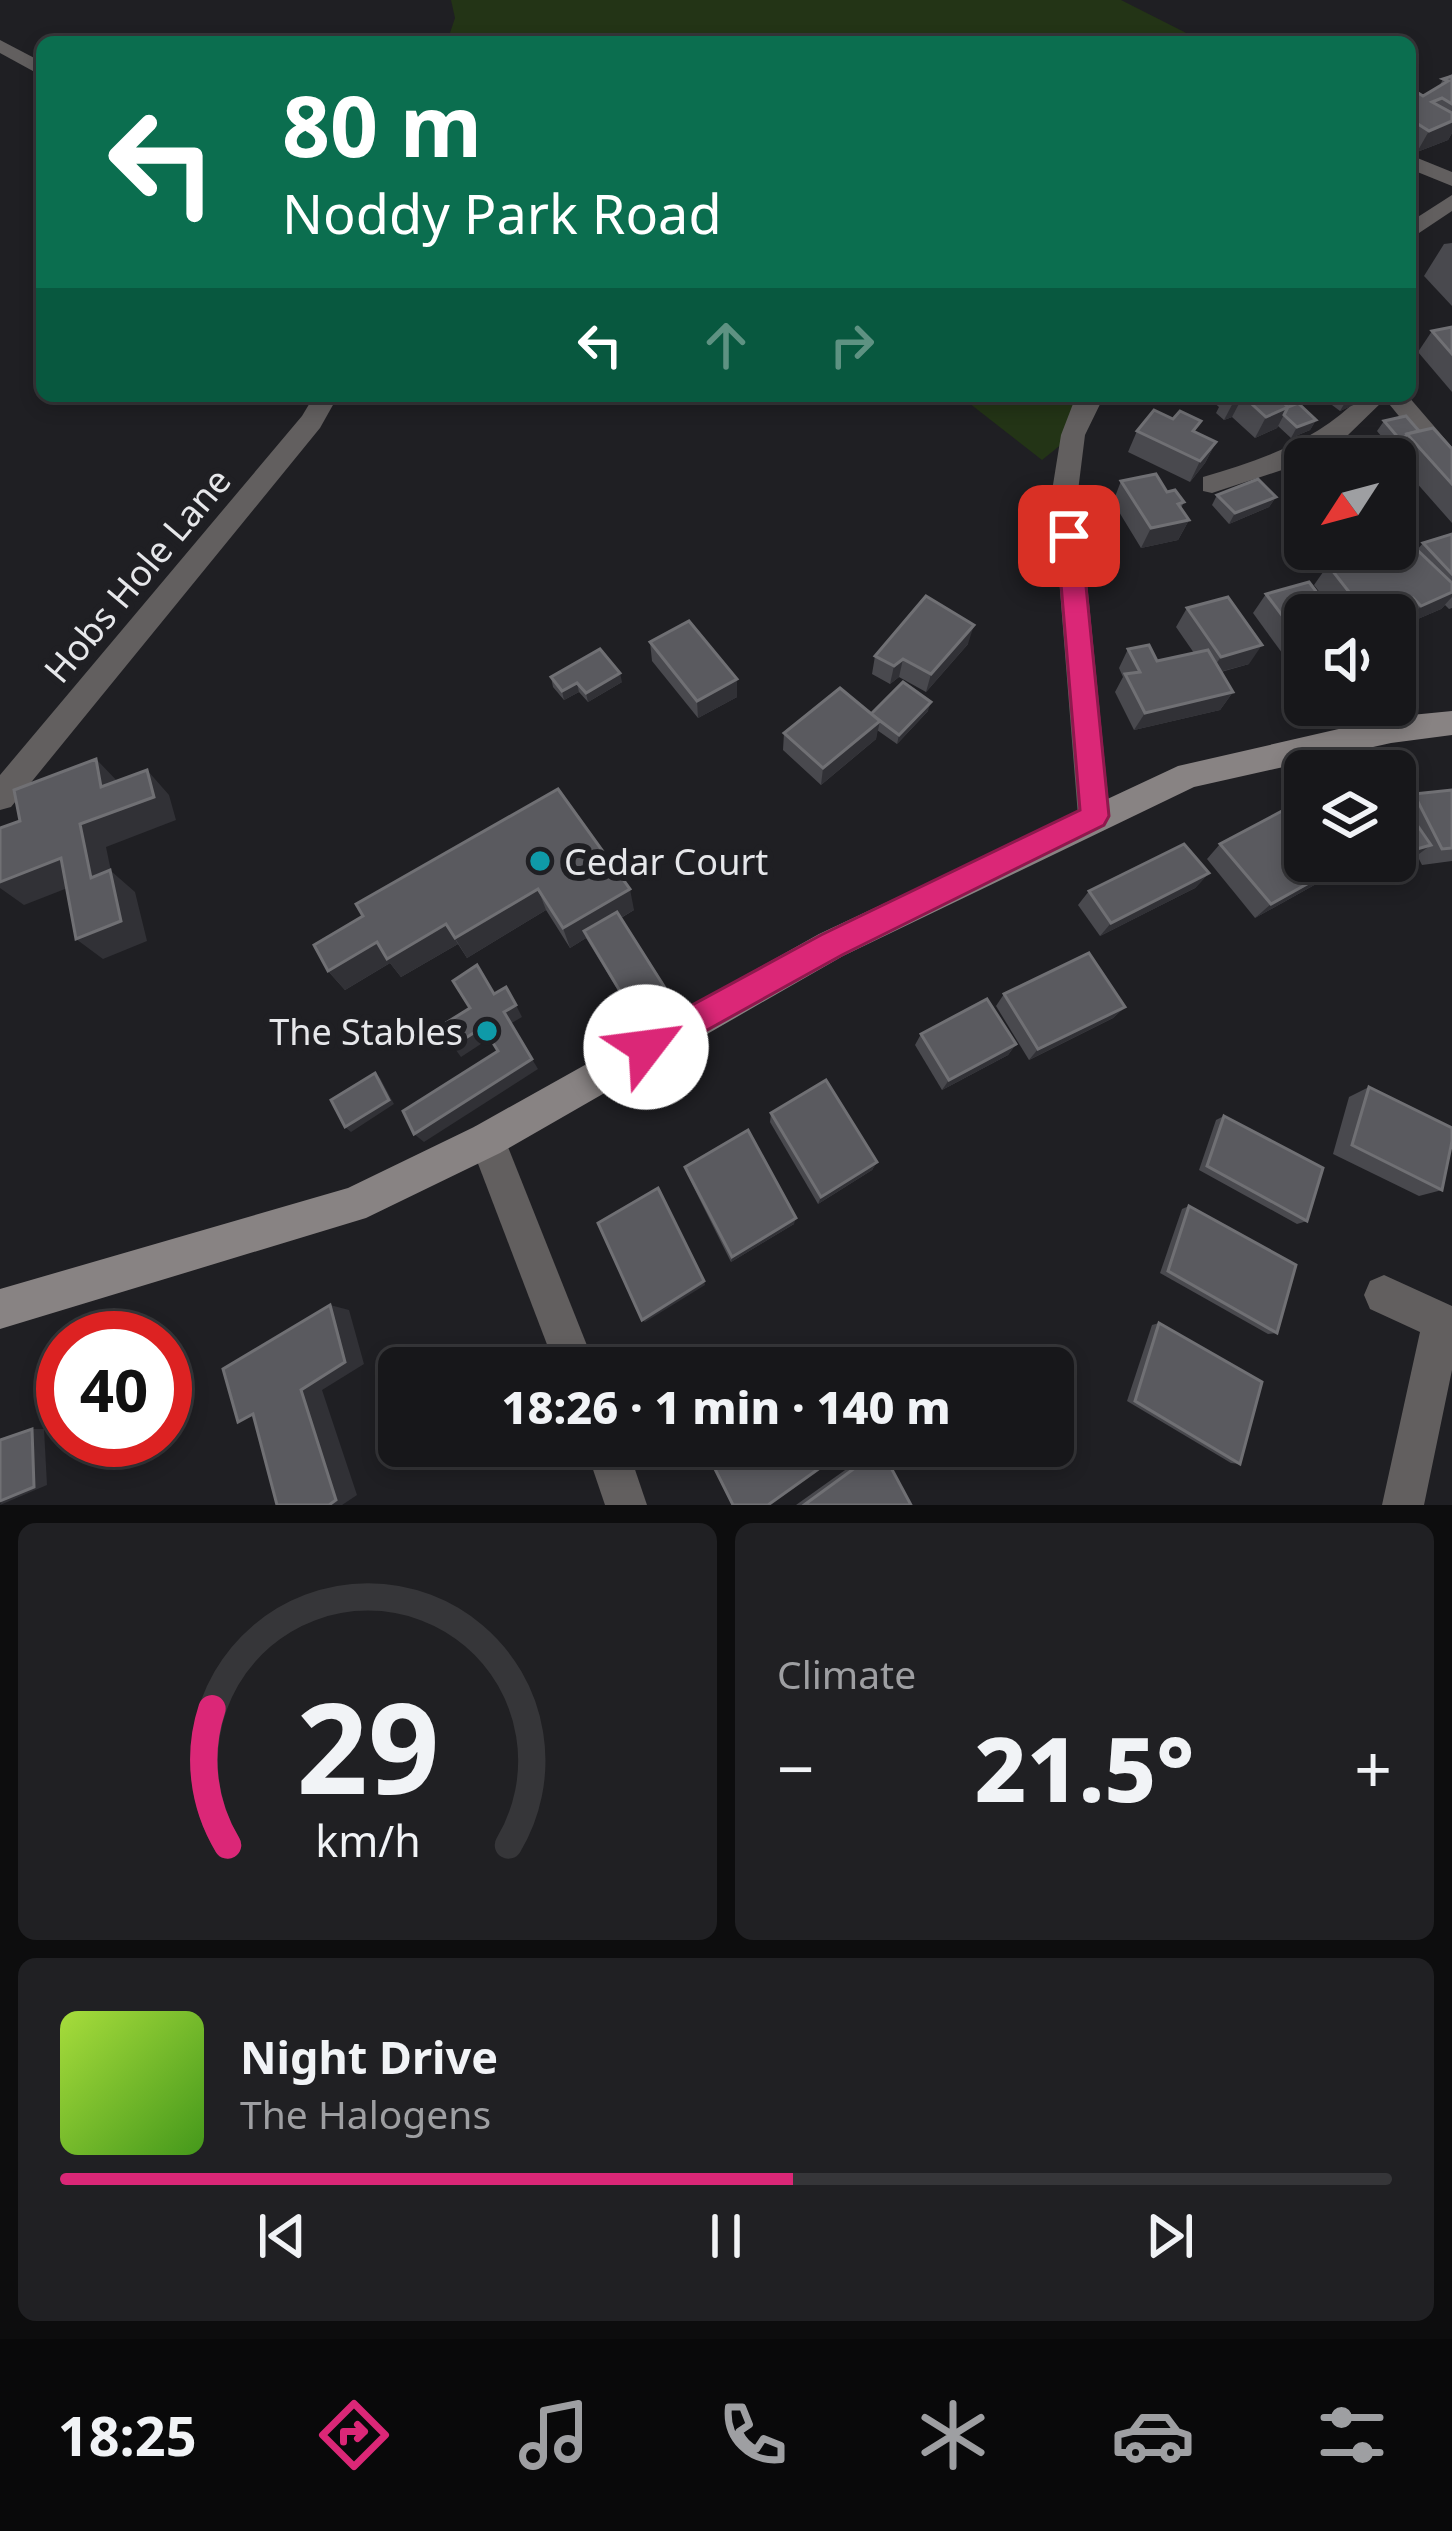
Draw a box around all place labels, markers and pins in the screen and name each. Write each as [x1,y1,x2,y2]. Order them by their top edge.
pin [1018,485,1120,587]
place label: Cedar Court [564,837,768,886]
marker: Cedar Court [527,848,553,874]
place label: The Stables [269,1007,463,1056]
marker: The Stables [474,1018,500,1044]

